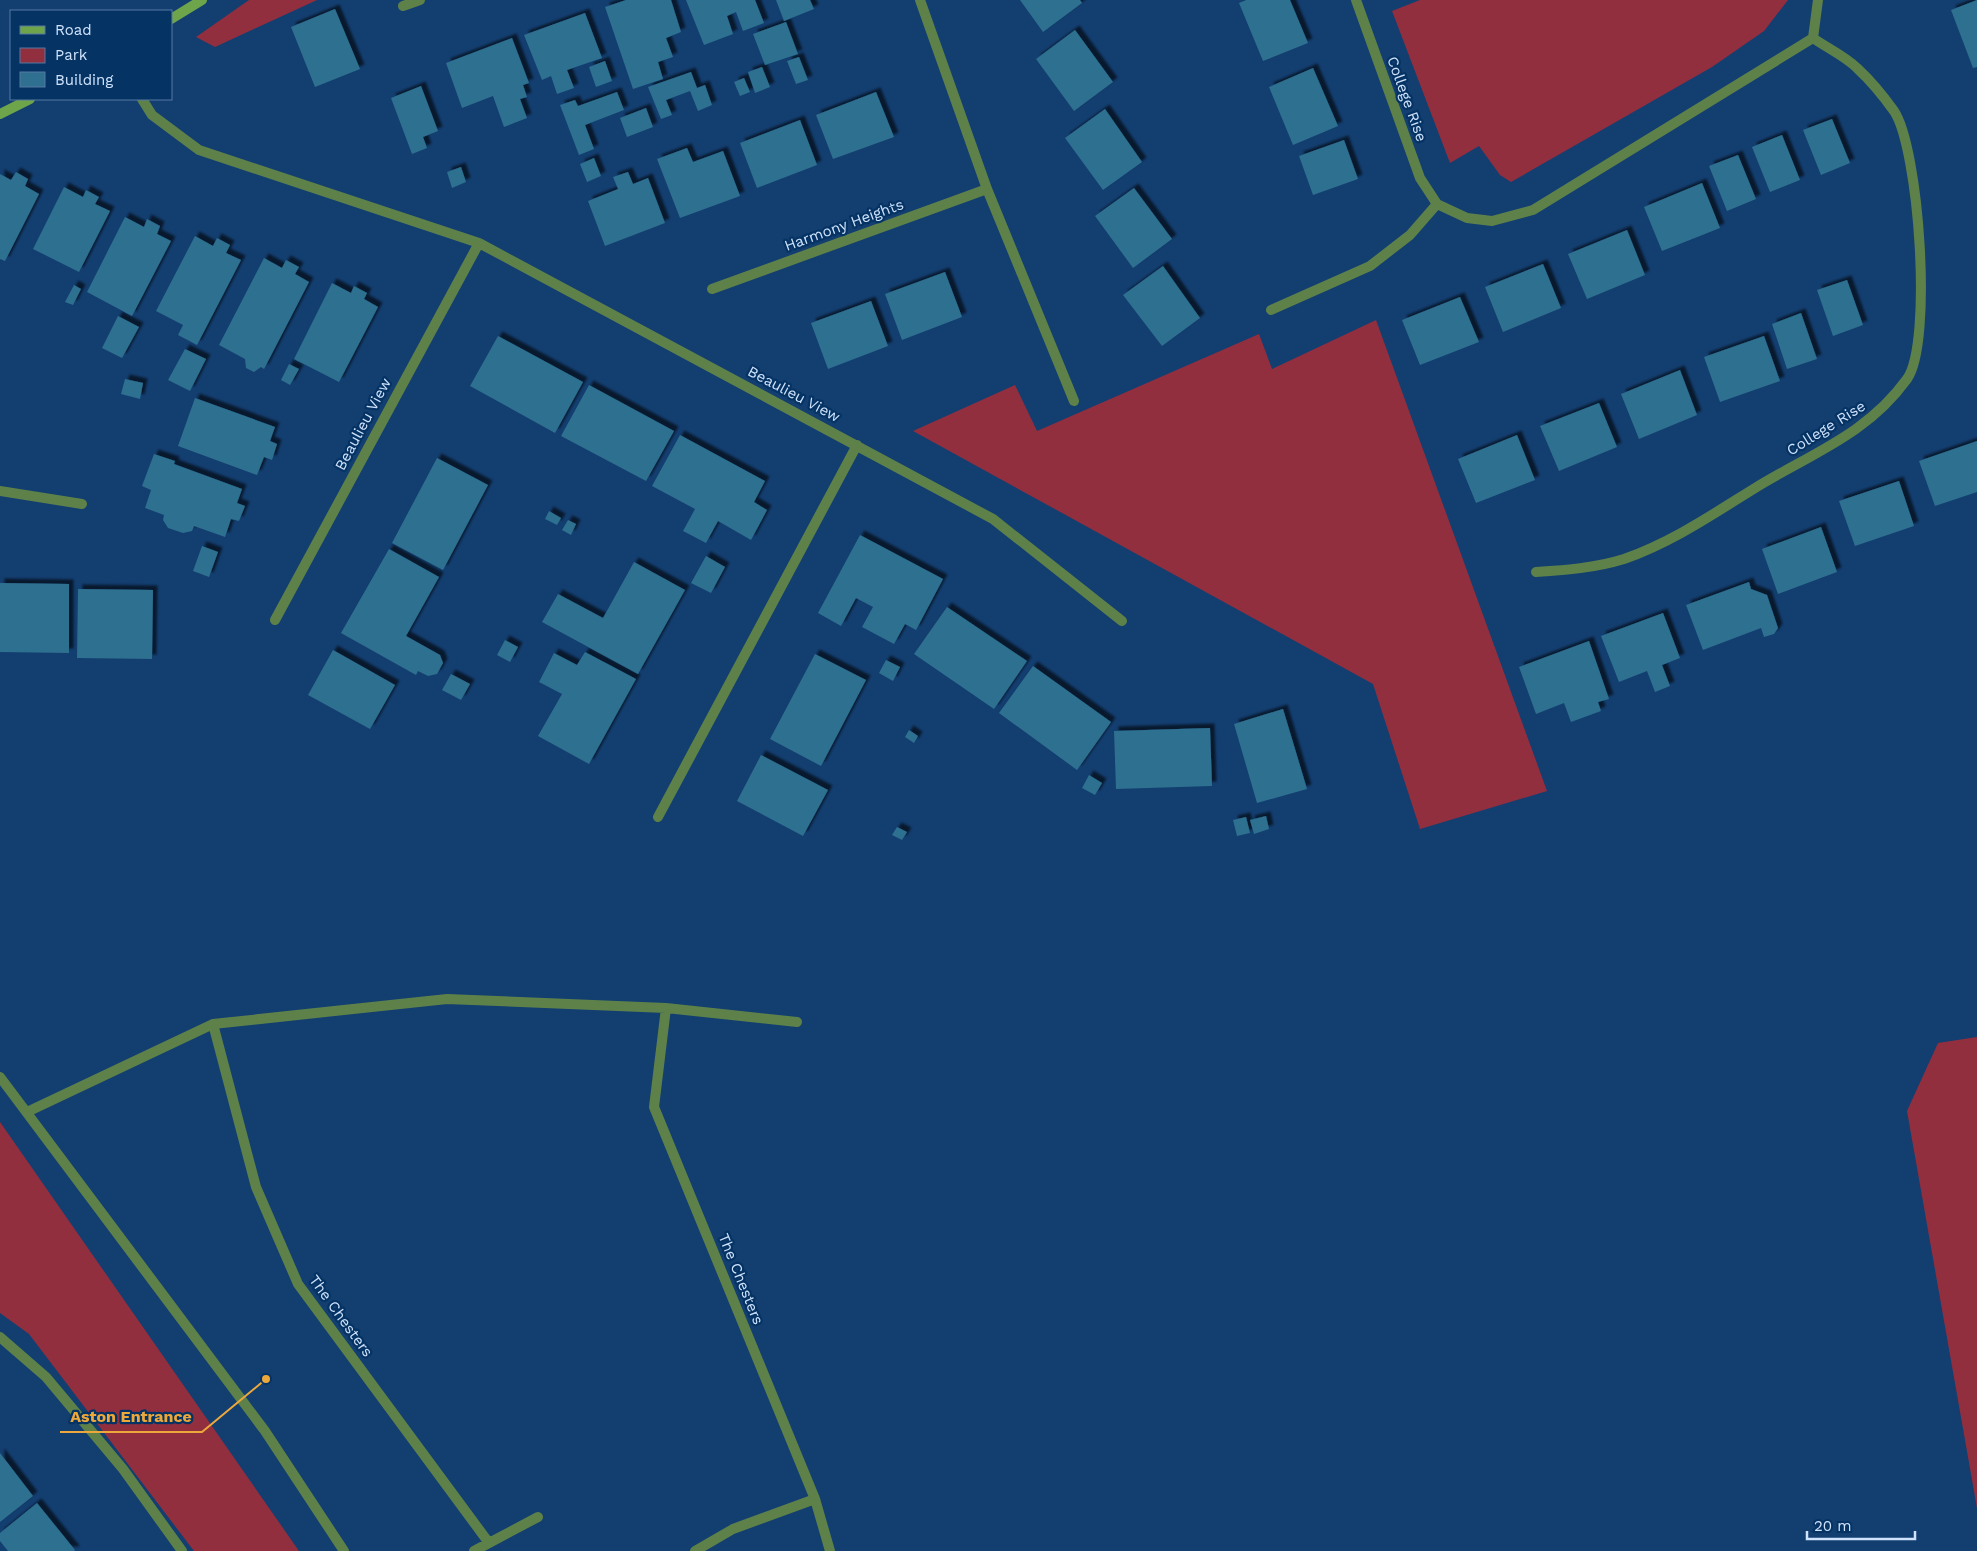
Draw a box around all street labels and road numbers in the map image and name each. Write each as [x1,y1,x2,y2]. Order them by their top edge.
street label: College Rise [1383,54,1431,144]
street label: Harmony Heights [782,195,906,255]
street label: Beaulieu View [745,362,844,426]
street label: Beaulieu View [331,374,395,473]
street label: College Rise [1783,397,1869,459]
street label: The Chesters [715,1231,767,1327]
street label: The Chesters [305,1272,377,1360]

